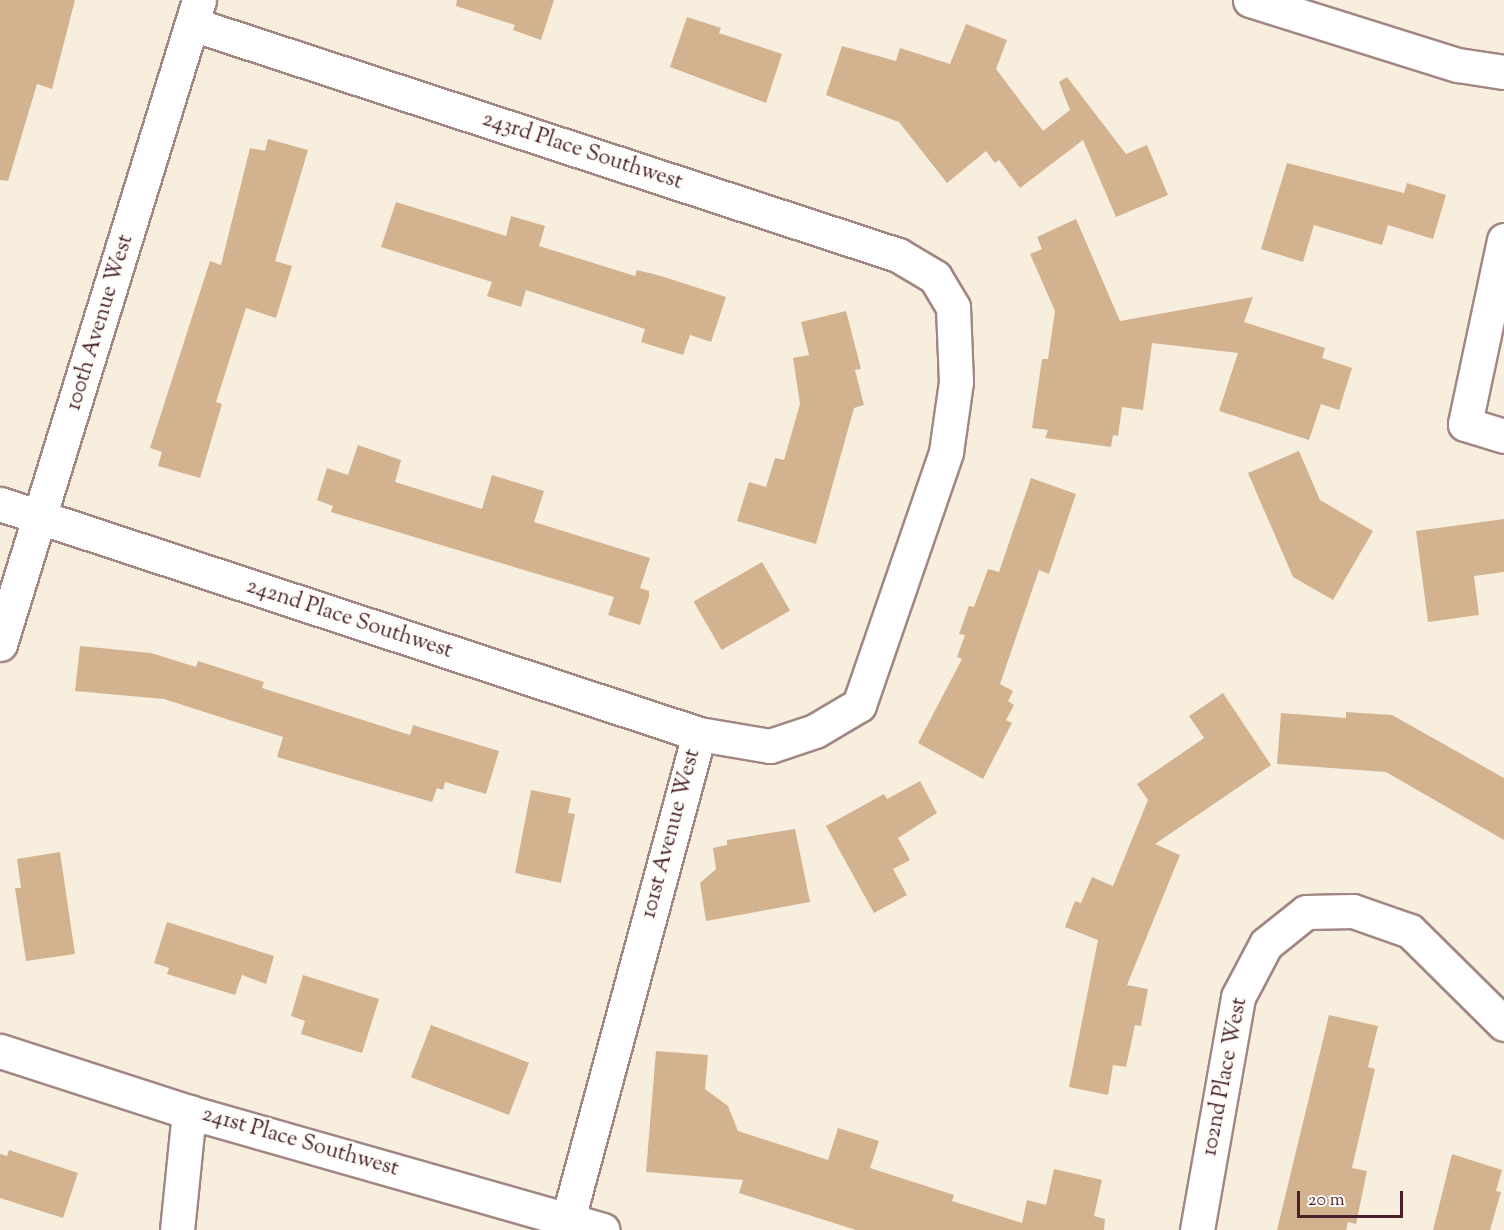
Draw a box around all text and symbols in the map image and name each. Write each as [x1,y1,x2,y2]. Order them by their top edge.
street label: 243rd Place Southwest [479,107,685,197]
street label: 100th Avenue West [62,232,140,414]
street label: 242nd Place Southwest [243,574,455,666]
street label: 101st Avenue West [637,747,707,921]
street label: 102nd Place West [1198,996,1254,1158]
street label: 241st Place Southwest [199,1102,401,1184]
scale bar [1300,1179,1406,1217]
text: 20 m [1308,1188,1345,1214]

